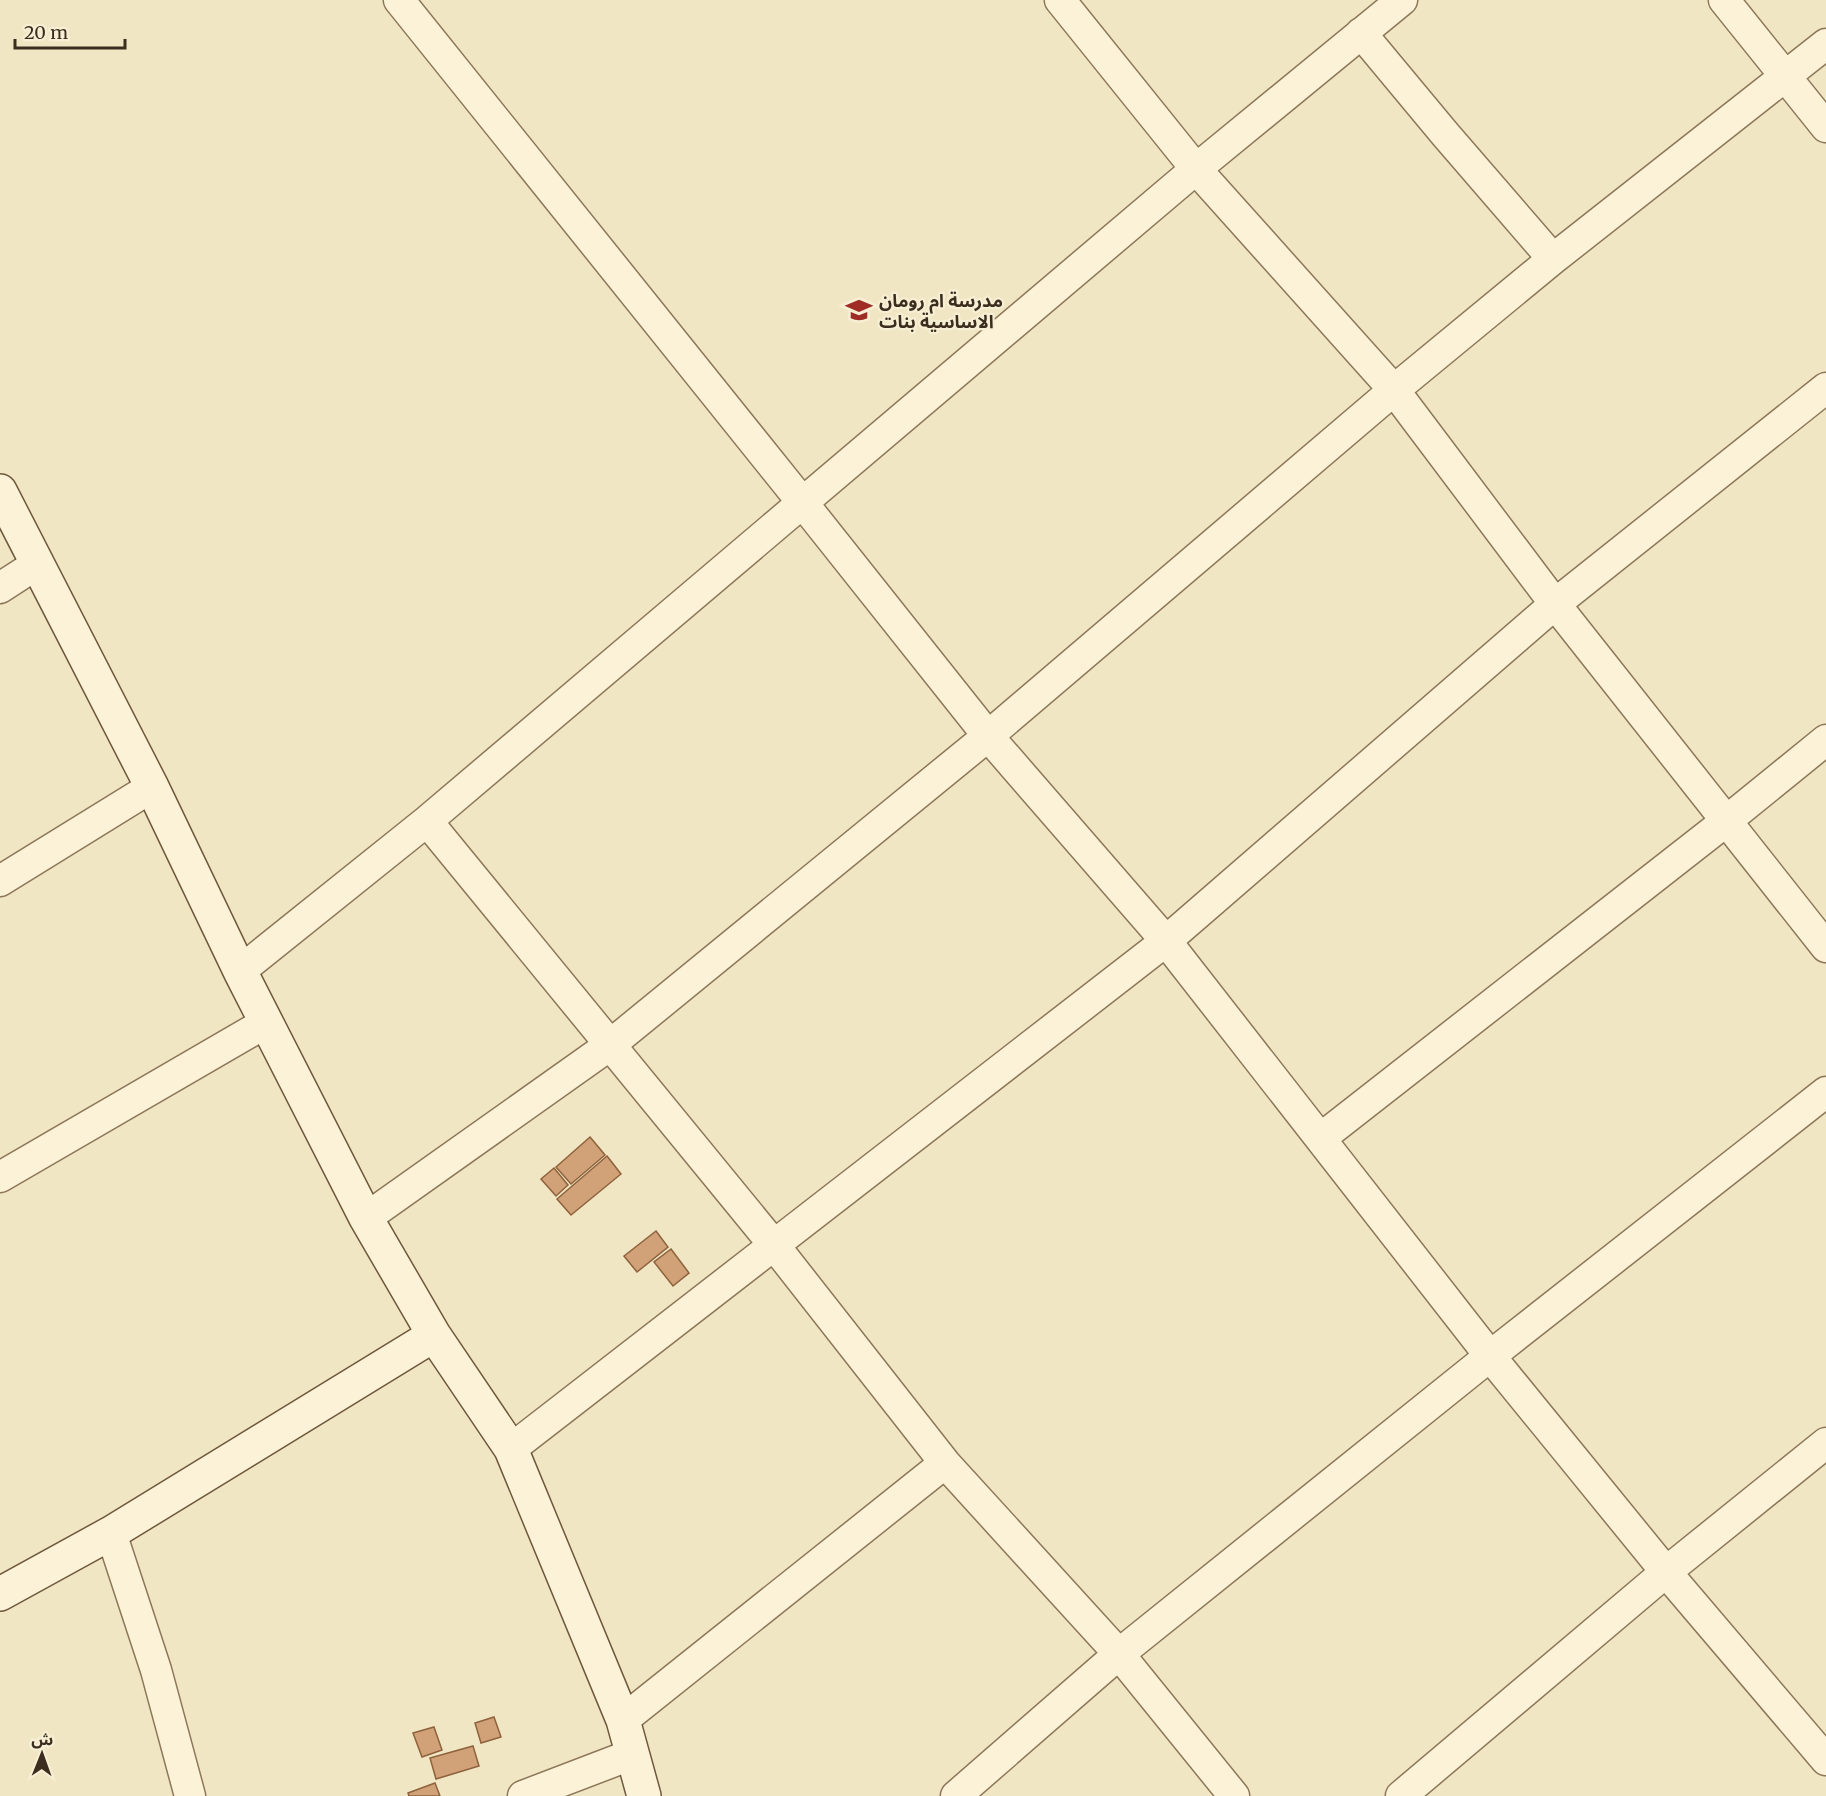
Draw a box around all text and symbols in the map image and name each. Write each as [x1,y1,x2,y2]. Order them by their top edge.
scale bar [15,12,124,50]
text: 20 m [24,21,68,44]
place label: مدرسة ام رومان الاساسية بنات [879,289,1003,333]
school or university icon: مدرسة ام رومان الاساسية بنات [844,295,874,325]
north arrow [12,1724,72,1784]
text: ش [31,1729,53,1749]

